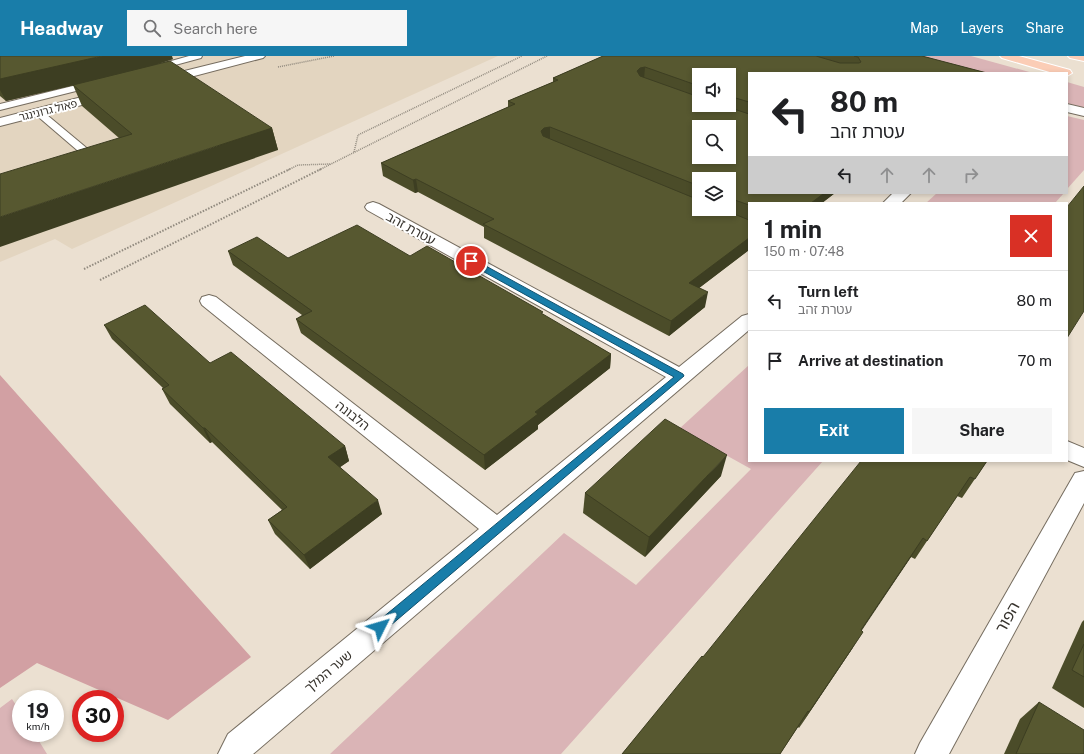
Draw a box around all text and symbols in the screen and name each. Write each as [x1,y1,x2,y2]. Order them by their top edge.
search box [127,10,407,46]
text: Headway [20,17,103,39]
icon: search [141,17,163,39]
text: Search here [173,20,258,37]
text: Map [910,20,938,36]
text: Layers [960,20,1004,36]
text: Share [1026,20,1064,36]
map controls [692,68,736,216]
button: sound [692,68,736,112]
text: 80 m [830,85,898,118]
icon: left [764,88,816,140]
street label: פאול גרונינגר [18,97,79,123]
button: search [692,120,736,164]
text: עטרת זהב [830,121,905,142]
icon: left [834,164,856,186]
icon: ahead [876,164,898,186]
icon: ahead [918,164,940,186]
icon: right [960,164,982,186]
button: layers [692,172,736,216]
street label: עטרת זהב [383,209,438,248]
text: 1 min [764,215,822,243]
button: close [1010,215,1052,257]
pin [454,244,488,278]
text: 150 m · 07:48 [764,244,844,259]
icon: arrive [460,250,482,272]
text: Turn left [798,283,859,300]
icon: left [764,290,786,312]
text: 80 m [1017,292,1052,309]
text: עטרת זהב [798,302,852,317]
icon: arrive [764,350,786,372]
text: Arrive at destination [798,352,943,369]
text: 70 m [1017,352,1052,369]
street label: הלבונה [333,398,373,433]
button: Exit [764,408,904,454]
button: Share [912,408,1052,454]
street label: הפור [991,598,1024,636]
position arrow [359,606,401,648]
street label: שער המלך [302,647,355,696]
speed limit sign: 30 [72,690,124,742]
text: 19 [27,699,49,723]
text: km/h [26,720,50,732]

